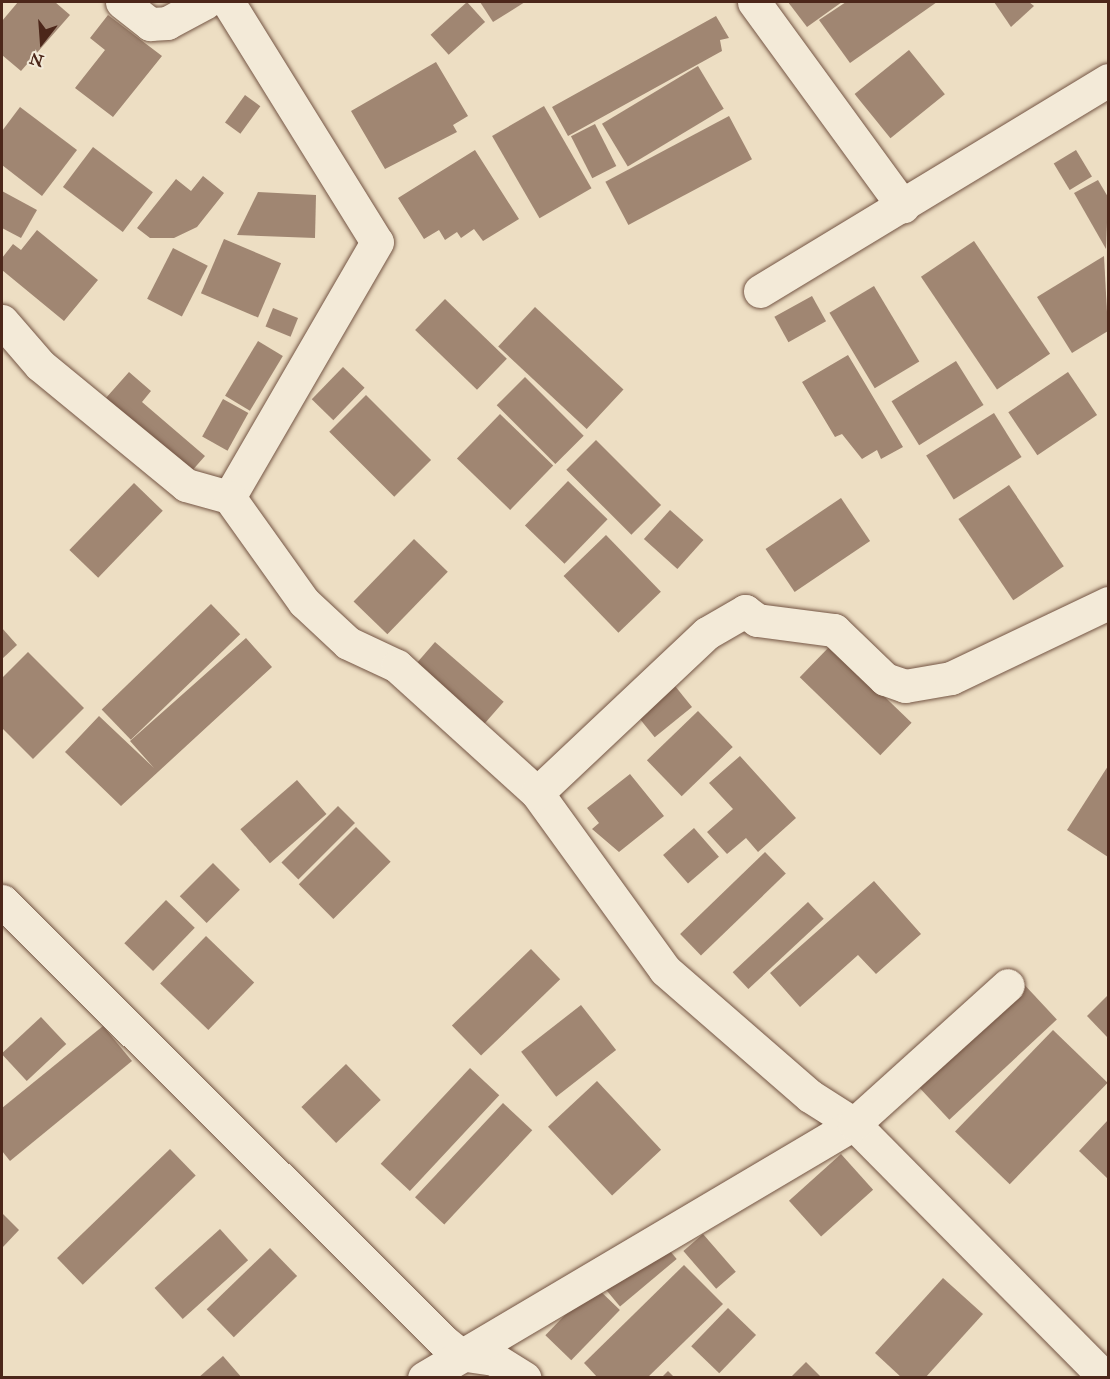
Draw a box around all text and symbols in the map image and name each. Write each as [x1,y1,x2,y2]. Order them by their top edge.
north arrow [12,12,72,72]
text: N [27,49,46,71]

